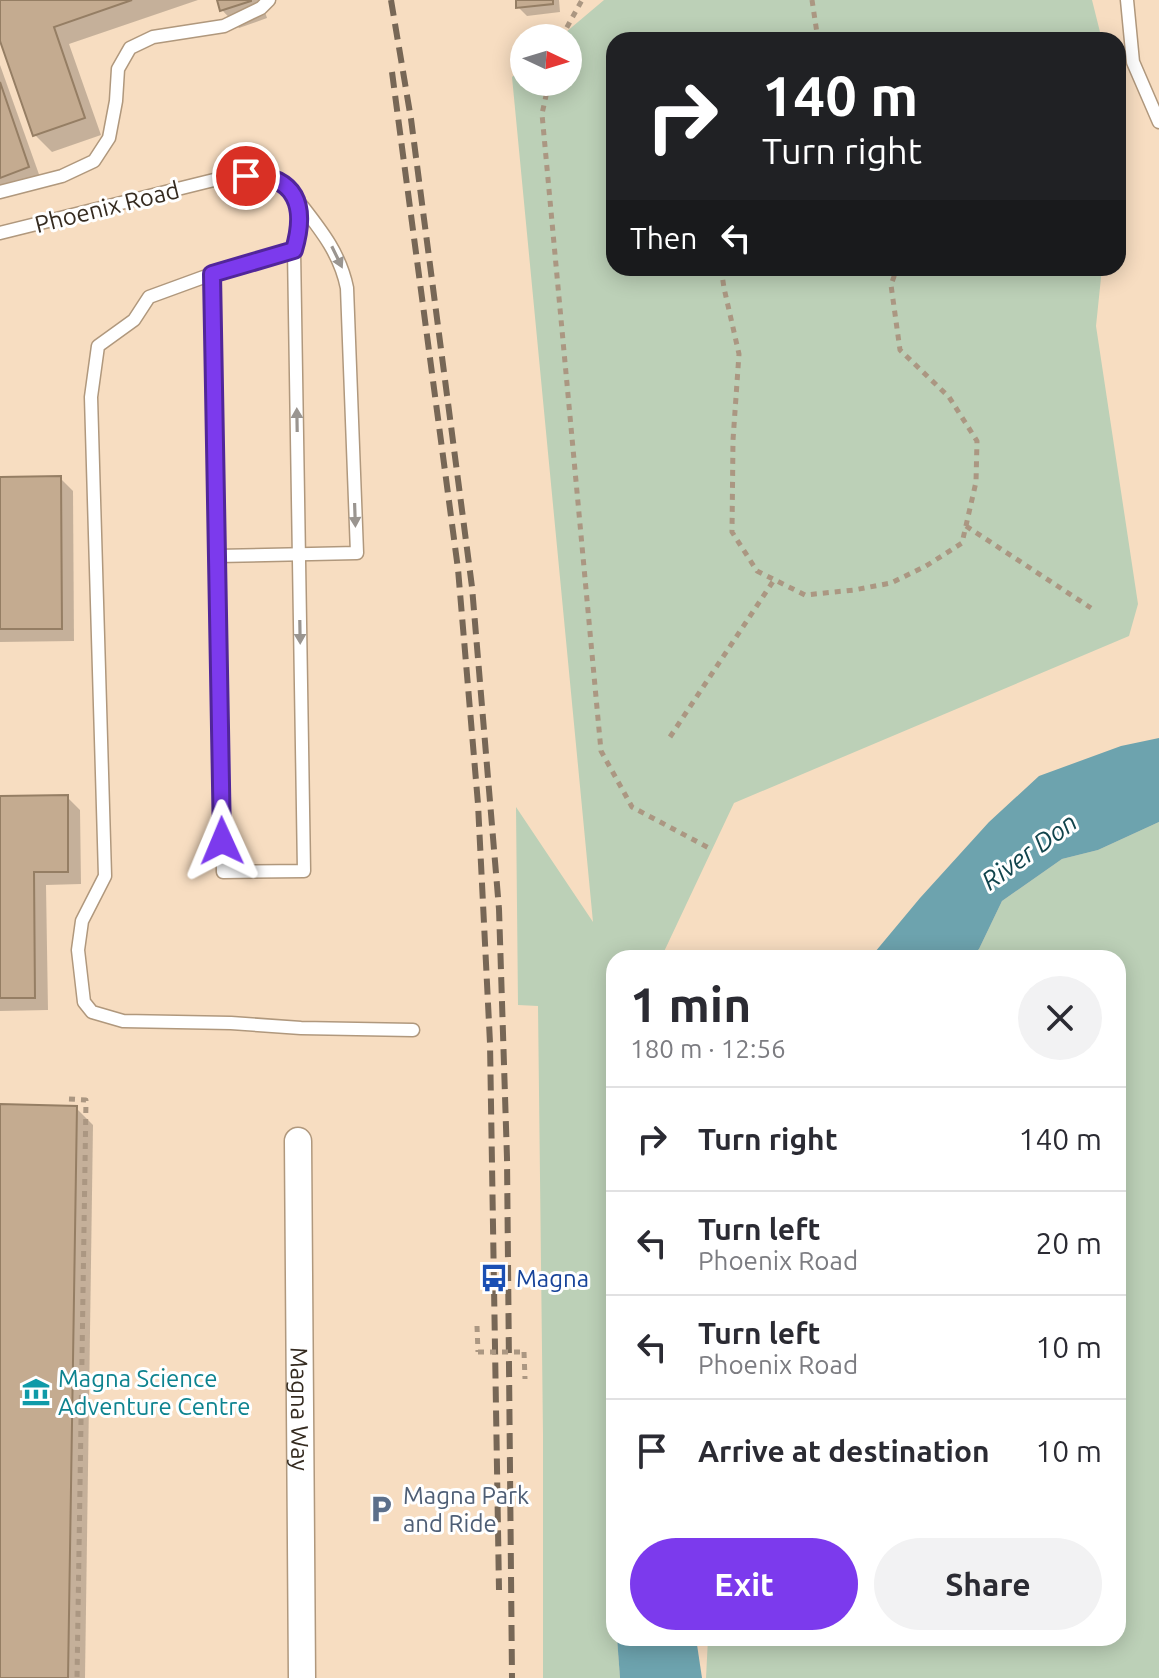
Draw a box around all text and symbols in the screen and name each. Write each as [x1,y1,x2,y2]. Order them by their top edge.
north arrow [510,24,582,96]
map controls [510,24,582,96]
icon: right [630,64,734,168]
text: 140 m [762,64,918,127]
text: Turn right [762,130,922,171]
pin [212,142,280,210]
icon: arrive [224,154,268,198]
street label: Phoenix Road [32,176,182,238]
icon: left [714,216,758,260]
text: Then [630,221,698,255]
one-way arrow [330,245,344,268]
one-way arrow [291,407,303,432]
one-way arrow [349,503,362,528]
one-way arrow [294,620,307,645]
position arrow [180,799,264,883]
water label: River Don [976,807,1082,895]
button: close [1018,976,1102,1060]
text: 1 min [630,977,751,1031]
text: 180 m · 12:56 [630,1034,786,1063]
icon: right [630,1117,674,1161]
text: Turn right [698,1122,838,1156]
text: 140 m [1018,1122,1102,1156]
text: Turn left [698,1212,820,1246]
icon: left [630,1221,674,1265]
text: 20 m [1035,1226,1102,1260]
text: Phoenix Road [698,1246,858,1275]
bus stop icon: Magna [479,1263,509,1293]
place label: Magna [516,1265,589,1292]
text: Turn left [698,1316,820,1350]
icon: left [630,1325,674,1369]
text: 10 m [1035,1330,1102,1364]
street label: Magna Way [286,1347,314,1472]
text: Phoenix Road [698,1350,858,1379]
place label: Magna Science Adventure Centre [58,1365,251,1420]
museum icon: Magna Science Adventure Centre [21,1377,51,1407]
icon: arrive [630,1429,674,1473]
text: Arrive at destination [698,1434,990,1468]
text: 10 m [1035,1434,1102,1468]
place label: Magna Park and Ride [403,1482,529,1537]
parking icon: Magna Park and Ride [366,1494,396,1524]
button: Exit [630,1538,858,1630]
button: Share [874,1538,1102,1630]

